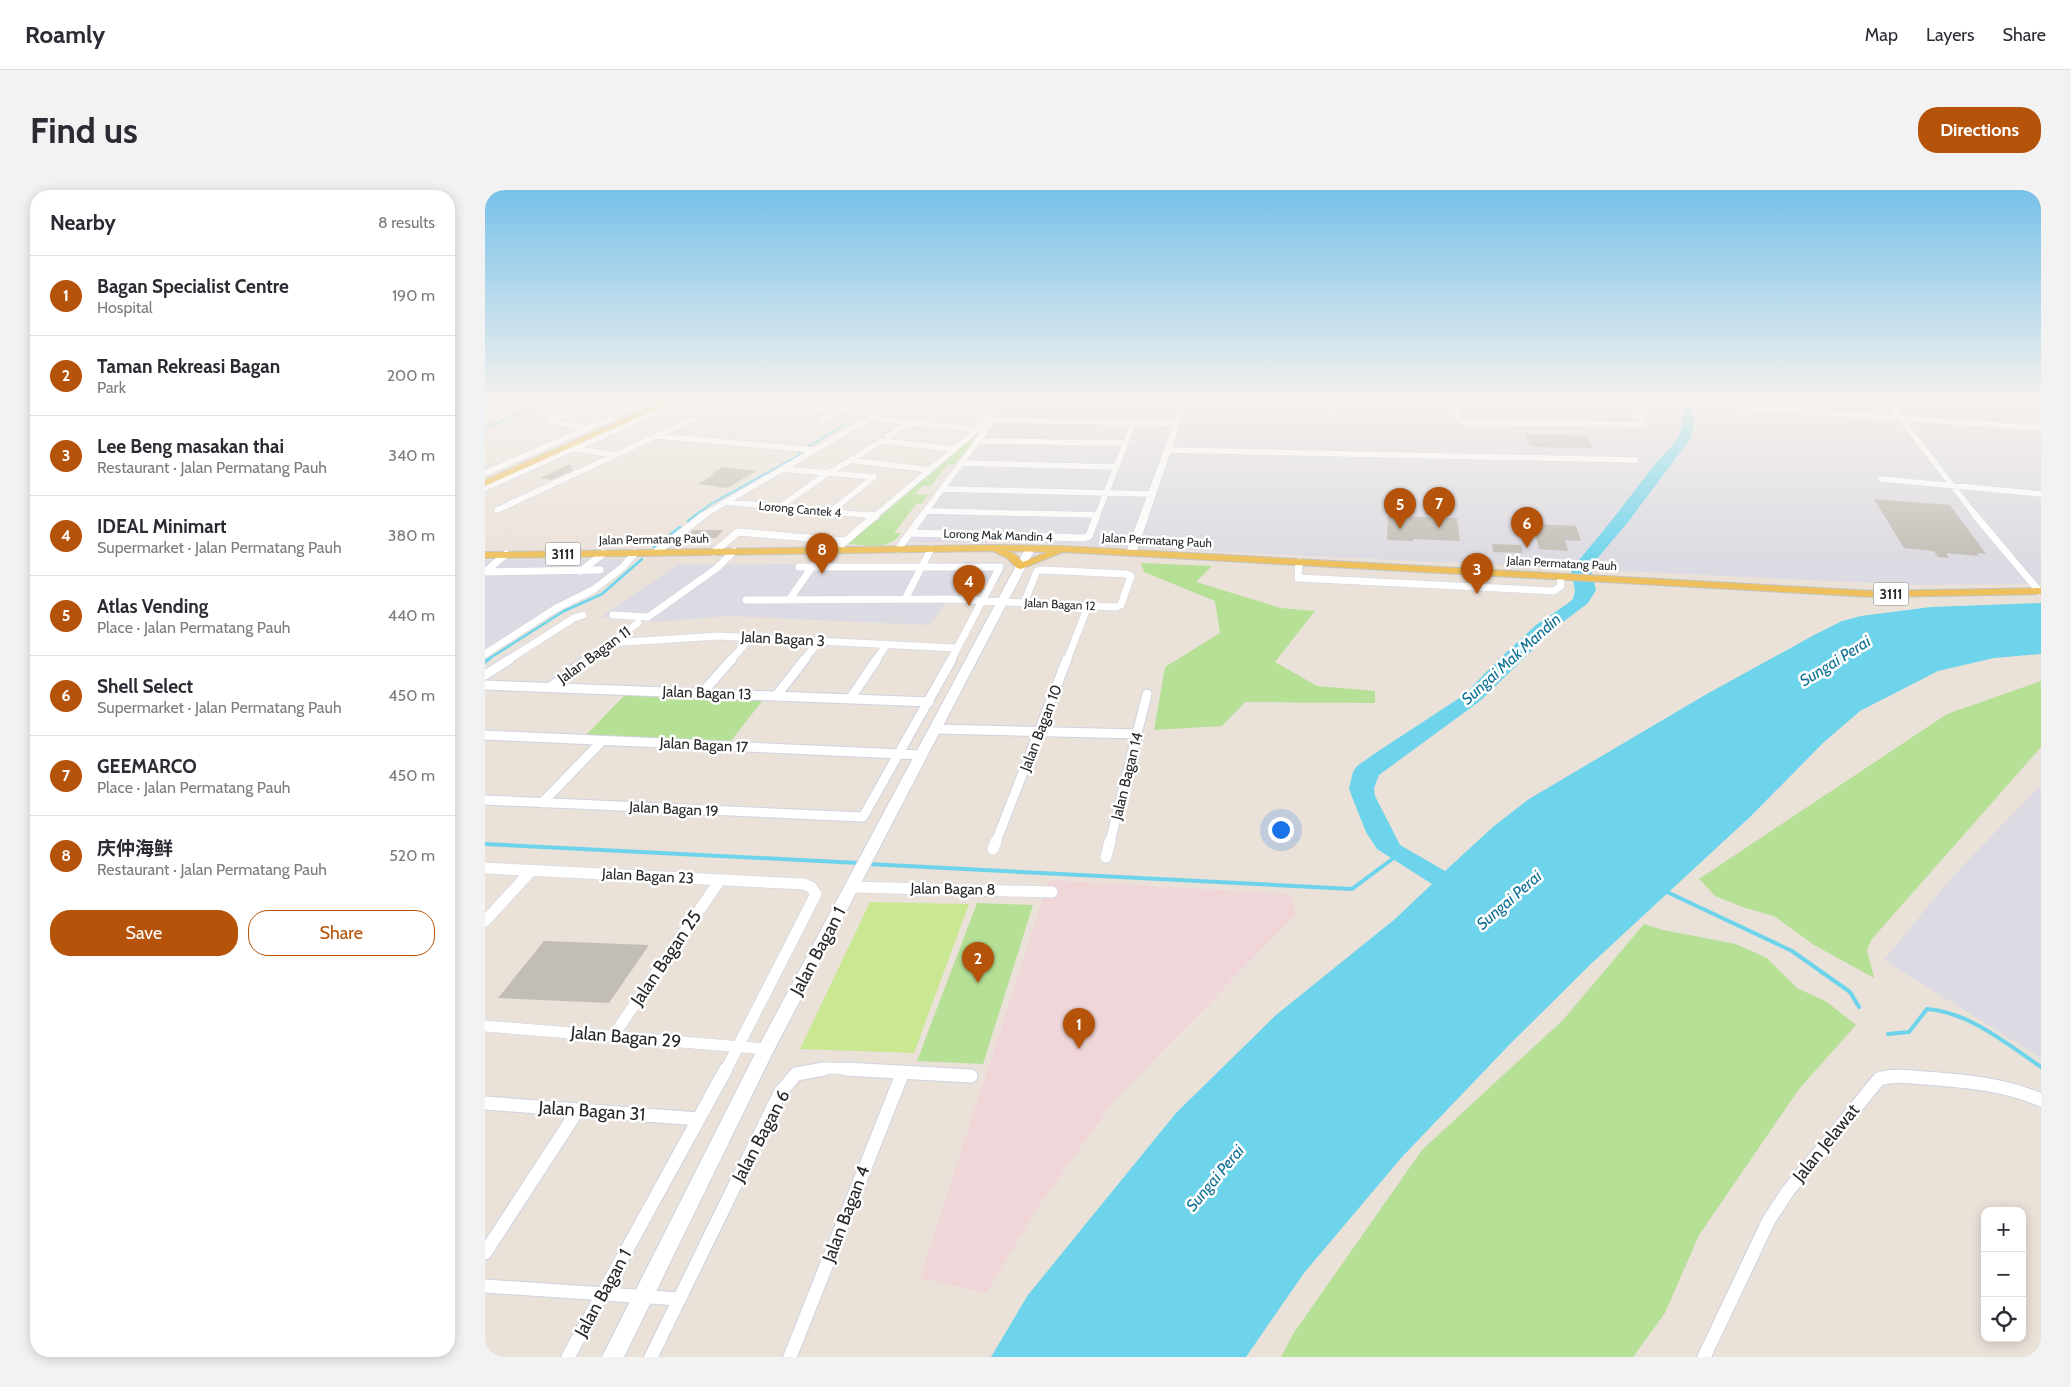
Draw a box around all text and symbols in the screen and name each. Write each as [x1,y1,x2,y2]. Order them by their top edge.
text: Roamly [25,20,105,49]
text: Map [1865,24,1898,46]
text: Layers [1926,24,1975,46]
text: Share [2003,24,2046,46]
button: Directions [1918,107,2041,153]
text: Find us [30,109,138,152]
text: Nearby [50,210,116,235]
text: 8 results [378,213,435,232]
text: Bagan Specialist Centre [97,275,289,298]
text: 1 [63,286,69,305]
text: 190 m [392,286,435,305]
text: Hospital [97,298,153,317]
text: Taman Rekreasi Bagan [97,355,280,378]
text: 2 [62,366,70,385]
text: 200 m [387,366,435,385]
text: Park [97,378,126,397]
text: Lee Beng masakan thai [97,435,284,458]
text: 3 [62,446,70,465]
text: 340 m [388,446,435,465]
text: Restaurant · Jalan Permatang Pauh [97,458,327,477]
pin: 7 [1423,487,1455,528]
pin: 5 [1384,488,1416,529]
street label: Lorong Cantek 4 [758,498,842,520]
pin: 6 [1511,507,1543,548]
text: IDEAL Minimart [97,515,227,538]
text: 4 [61,526,71,545]
text: 380 m [388,526,435,545]
street label: Lorong Mak Mandin 4 [943,526,1053,544]
street label: Jalan Permatang Pauh [1101,530,1212,550]
street label: Jalan Permatang Pauh [598,531,709,547]
pin: 8 [806,533,838,574]
text: Supermarket · Jalan Permatang Pauh [97,538,342,557]
road number: 3111 [545,542,581,566]
pin: 3 [1461,553,1493,594]
street label: Jalan Permatang Pauh [1506,553,1617,573]
pin: 4 [953,565,985,606]
road number: 3111 [1873,582,1909,606]
text: Atlas Vending [97,595,208,618]
street label: Jalan Bagan 12 [1023,595,1096,613]
text: 5 [62,606,70,625]
text: 440 m [388,606,435,625]
water label: Sungai Mak Mandin [1458,610,1564,708]
text: Place · Jalan Permatang Pauh [97,618,290,637]
street label: Jalan Bagan 11 [553,623,634,688]
street label: Jalan Bagan 3 [740,628,825,650]
water label: Sungai Perai [1796,631,1874,690]
text: Shell Select [97,675,193,698]
street label: Jalan Bagan 13 [661,682,752,704]
street label: Jalan Bagan 10 [1016,682,1066,775]
text: 6 [62,686,71,705]
text: 450 m [388,686,435,705]
text: Supermarket · Jalan Permatang Pauh [97,698,342,717]
street label: Jalan Bagan 14 [1107,730,1147,823]
street label: Jalan Bagan 17 [658,734,749,756]
text: GEEMARCO [97,755,197,778]
text: 7 [62,766,70,785]
text: 450 m [388,766,435,785]
text: Place · Jalan Permatang Pauh [97,778,290,797]
street label: Jalan Bagan 19 [628,798,719,820]
your location [1268,817,1294,843]
text: 庆仲海鲜 [97,837,173,860]
text: 8 [61,846,71,865]
text: 520 m [389,846,435,865]
text: Restaurant · Jalan Permatang Pauh [97,860,327,879]
street label: Jalan Bagan 23 [601,865,694,887]
water label: Sungai Perai [1473,866,1546,933]
street label: Jalan Bagan 8 [909,879,996,899]
street label: Jalan Bagan 1 [785,903,850,1000]
street label: Jalan Bagan 25 [625,906,706,1011]
button: Save [50,910,238,956]
button: Share [248,910,435,956]
pin: 2 [962,942,994,983]
pin: 1 [1063,1008,1095,1049]
street label: Jalan Bagan 29 [569,1021,682,1053]
street label: Jalan Bagan 6 [727,1086,795,1187]
street label: Jalan Bagan 31 [537,1096,646,1126]
street label: Jalan Jelawat [1787,1100,1864,1187]
water label: Sungai Perai [1182,1141,1248,1215]
street label: Jalan Bagan 4 [817,1163,874,1266]
map controls [1981,1207,2026,1342]
button: + [1981,1207,2026,1252]
street label: Jalan Bagan 1 [569,1245,636,1342]
button: − [1981,1252,2026,1297]
button: locate [1981,1297,2026,1342]

